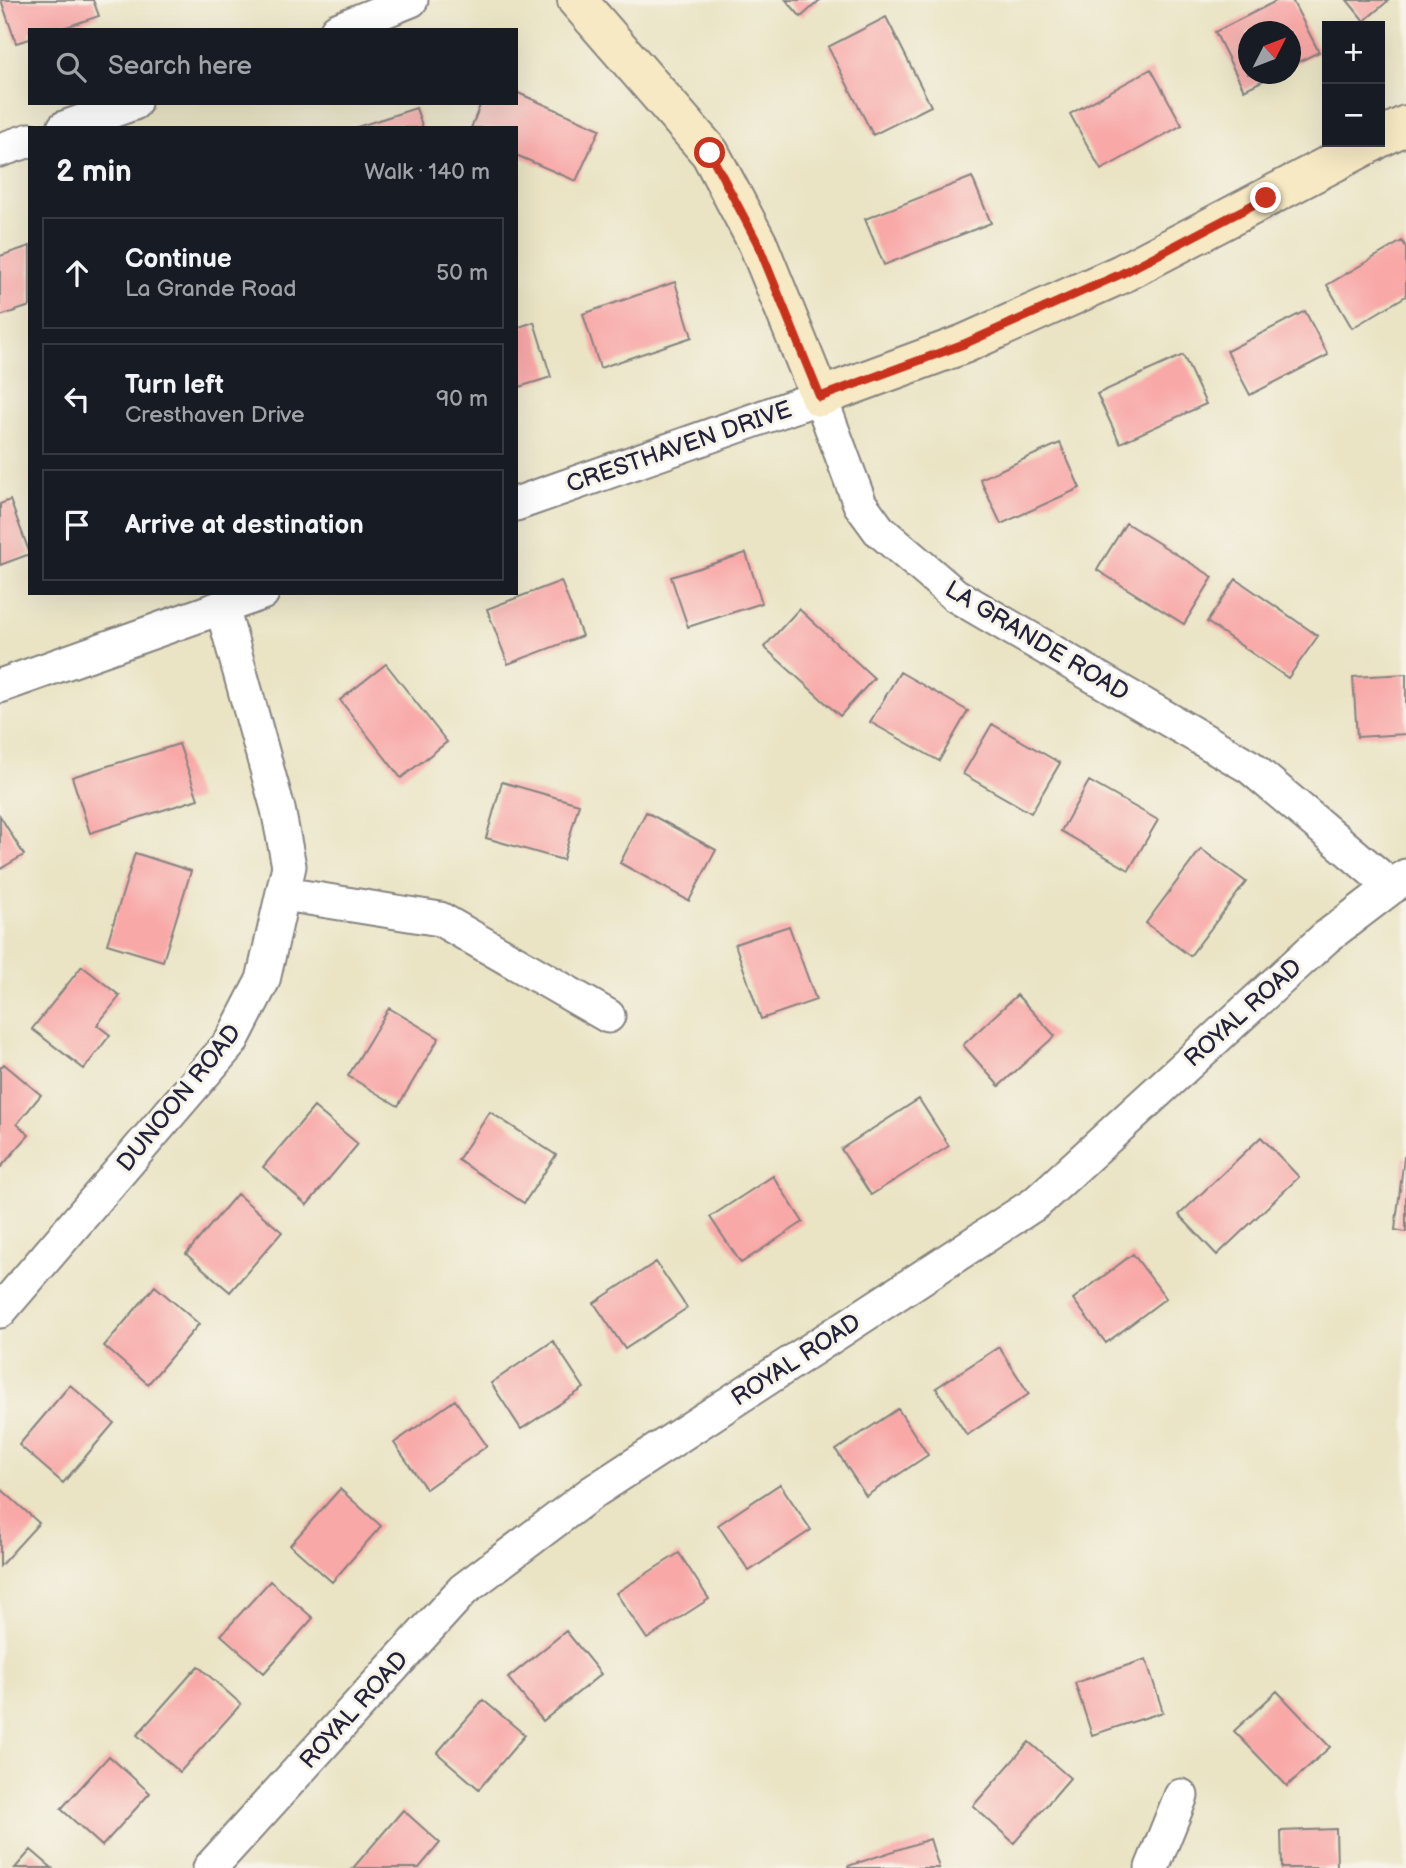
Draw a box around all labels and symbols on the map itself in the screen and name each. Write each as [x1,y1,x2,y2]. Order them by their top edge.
north arrow [1238,21,1301,84]
route start [694,137,725,168]
route end [1250,182,1281,213]
street label: CRESTHAVEN DRIVE [562,395,796,499]
street label: LA GRANDE ROAD [940,575,1134,707]
street label: ROYAL ROAD [1178,953,1308,1073]
street label: DUNOON ROAD [111,1019,247,1177]
street label: ROYAL ROAD [726,1308,866,1412]
street label: ROYAL ROAD [294,1645,414,1775]

